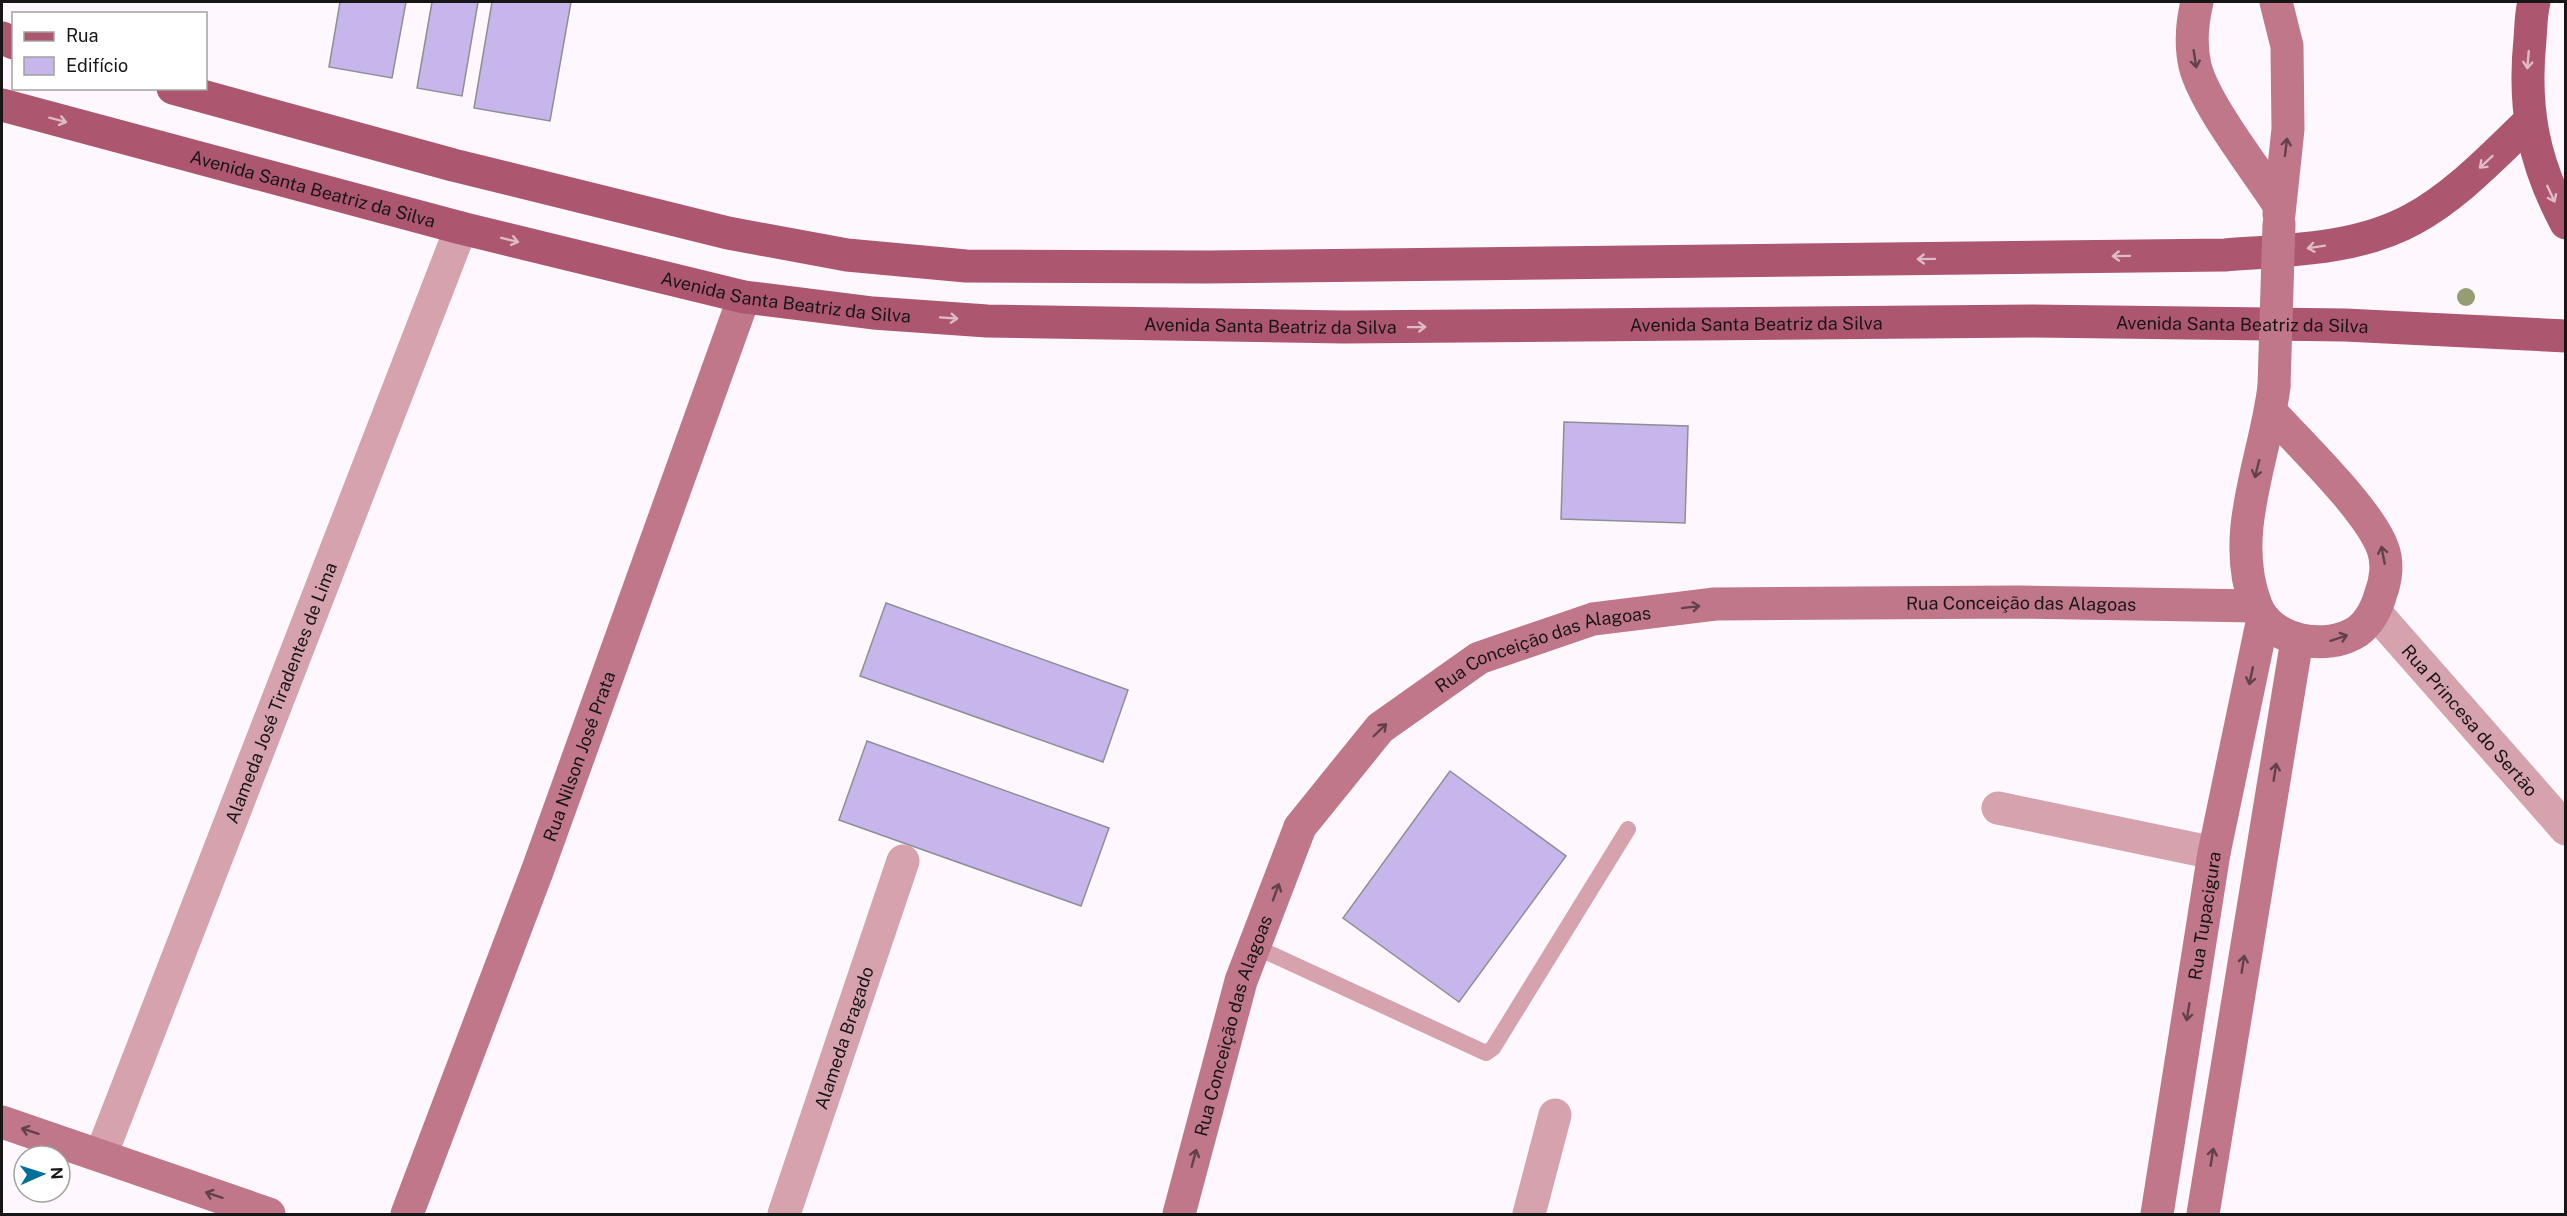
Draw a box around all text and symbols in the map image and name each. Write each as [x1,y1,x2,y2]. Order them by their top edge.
legend [12,12,207,90]
text: Rua [66,25,98,46]
one-way arrow [2190,49,2201,68]
one-way arrow [2522,49,2533,69]
text: Edifício [66,55,128,76]
one-way arrow [48,115,67,126]
one-way arrow [2281,138,2292,158]
street label: Avenida Santa Beatriz da Silva [188,145,438,231]
one-way arrow [2479,155,2494,169]
one-way arrow [2545,184,2557,202]
one-way arrow [500,235,519,247]
one-way arrow [2306,242,2326,253]
one-way arrow [2111,251,2131,262]
one-way arrow [1917,253,1937,265]
street label: Avenida Santa Beatriz da Silva [659,267,912,326]
street label: Avenida Santa Beatriz da Silva [1630,312,1883,335]
street label: Avenida Santa Beatriz da Silva [2116,312,2369,337]
one-way arrow [939,313,959,324]
street label: Avenida Santa Beatriz da Silva [1144,313,1397,338]
one-way arrow [1407,321,1427,333]
one-way arrow [2251,459,2263,478]
one-way arrow [2377,546,2388,566]
street label: Alameda José Tiradentes de Lima [220,559,341,826]
street label: Rua Conceição das Alagoas [1906,591,2136,614]
street label: Rua Conceição das Alagoas [1431,601,1652,696]
one-way arrow [1681,601,1701,612]
one-way arrow [2329,631,2348,642]
street label: Rua Princesa do Sertão [2398,640,2542,800]
one-way arrow [2245,665,2256,685]
street label: Rua Nilson José Prata [538,668,619,844]
one-way arrow [1372,723,1387,737]
one-way arrow [2270,763,2281,782]
street label: Rua Tupacigura [2184,850,2225,982]
one-way arrow [1271,883,1282,902]
street label: Rua Conceição das Alagoas [1190,912,1276,1139]
one-way arrow [2238,955,2249,975]
street label: Alameda Bragado [810,964,877,1112]
one-way arrow [2182,1001,2193,1021]
one-way arrow [21,1125,40,1136]
north arrow [12,1144,72,1204]
one-way arrow [2206,1147,2217,1167]
one-way arrow [1188,1149,1200,1168]
text: N [47,1166,66,1180]
one-way arrow [205,1188,224,1199]

